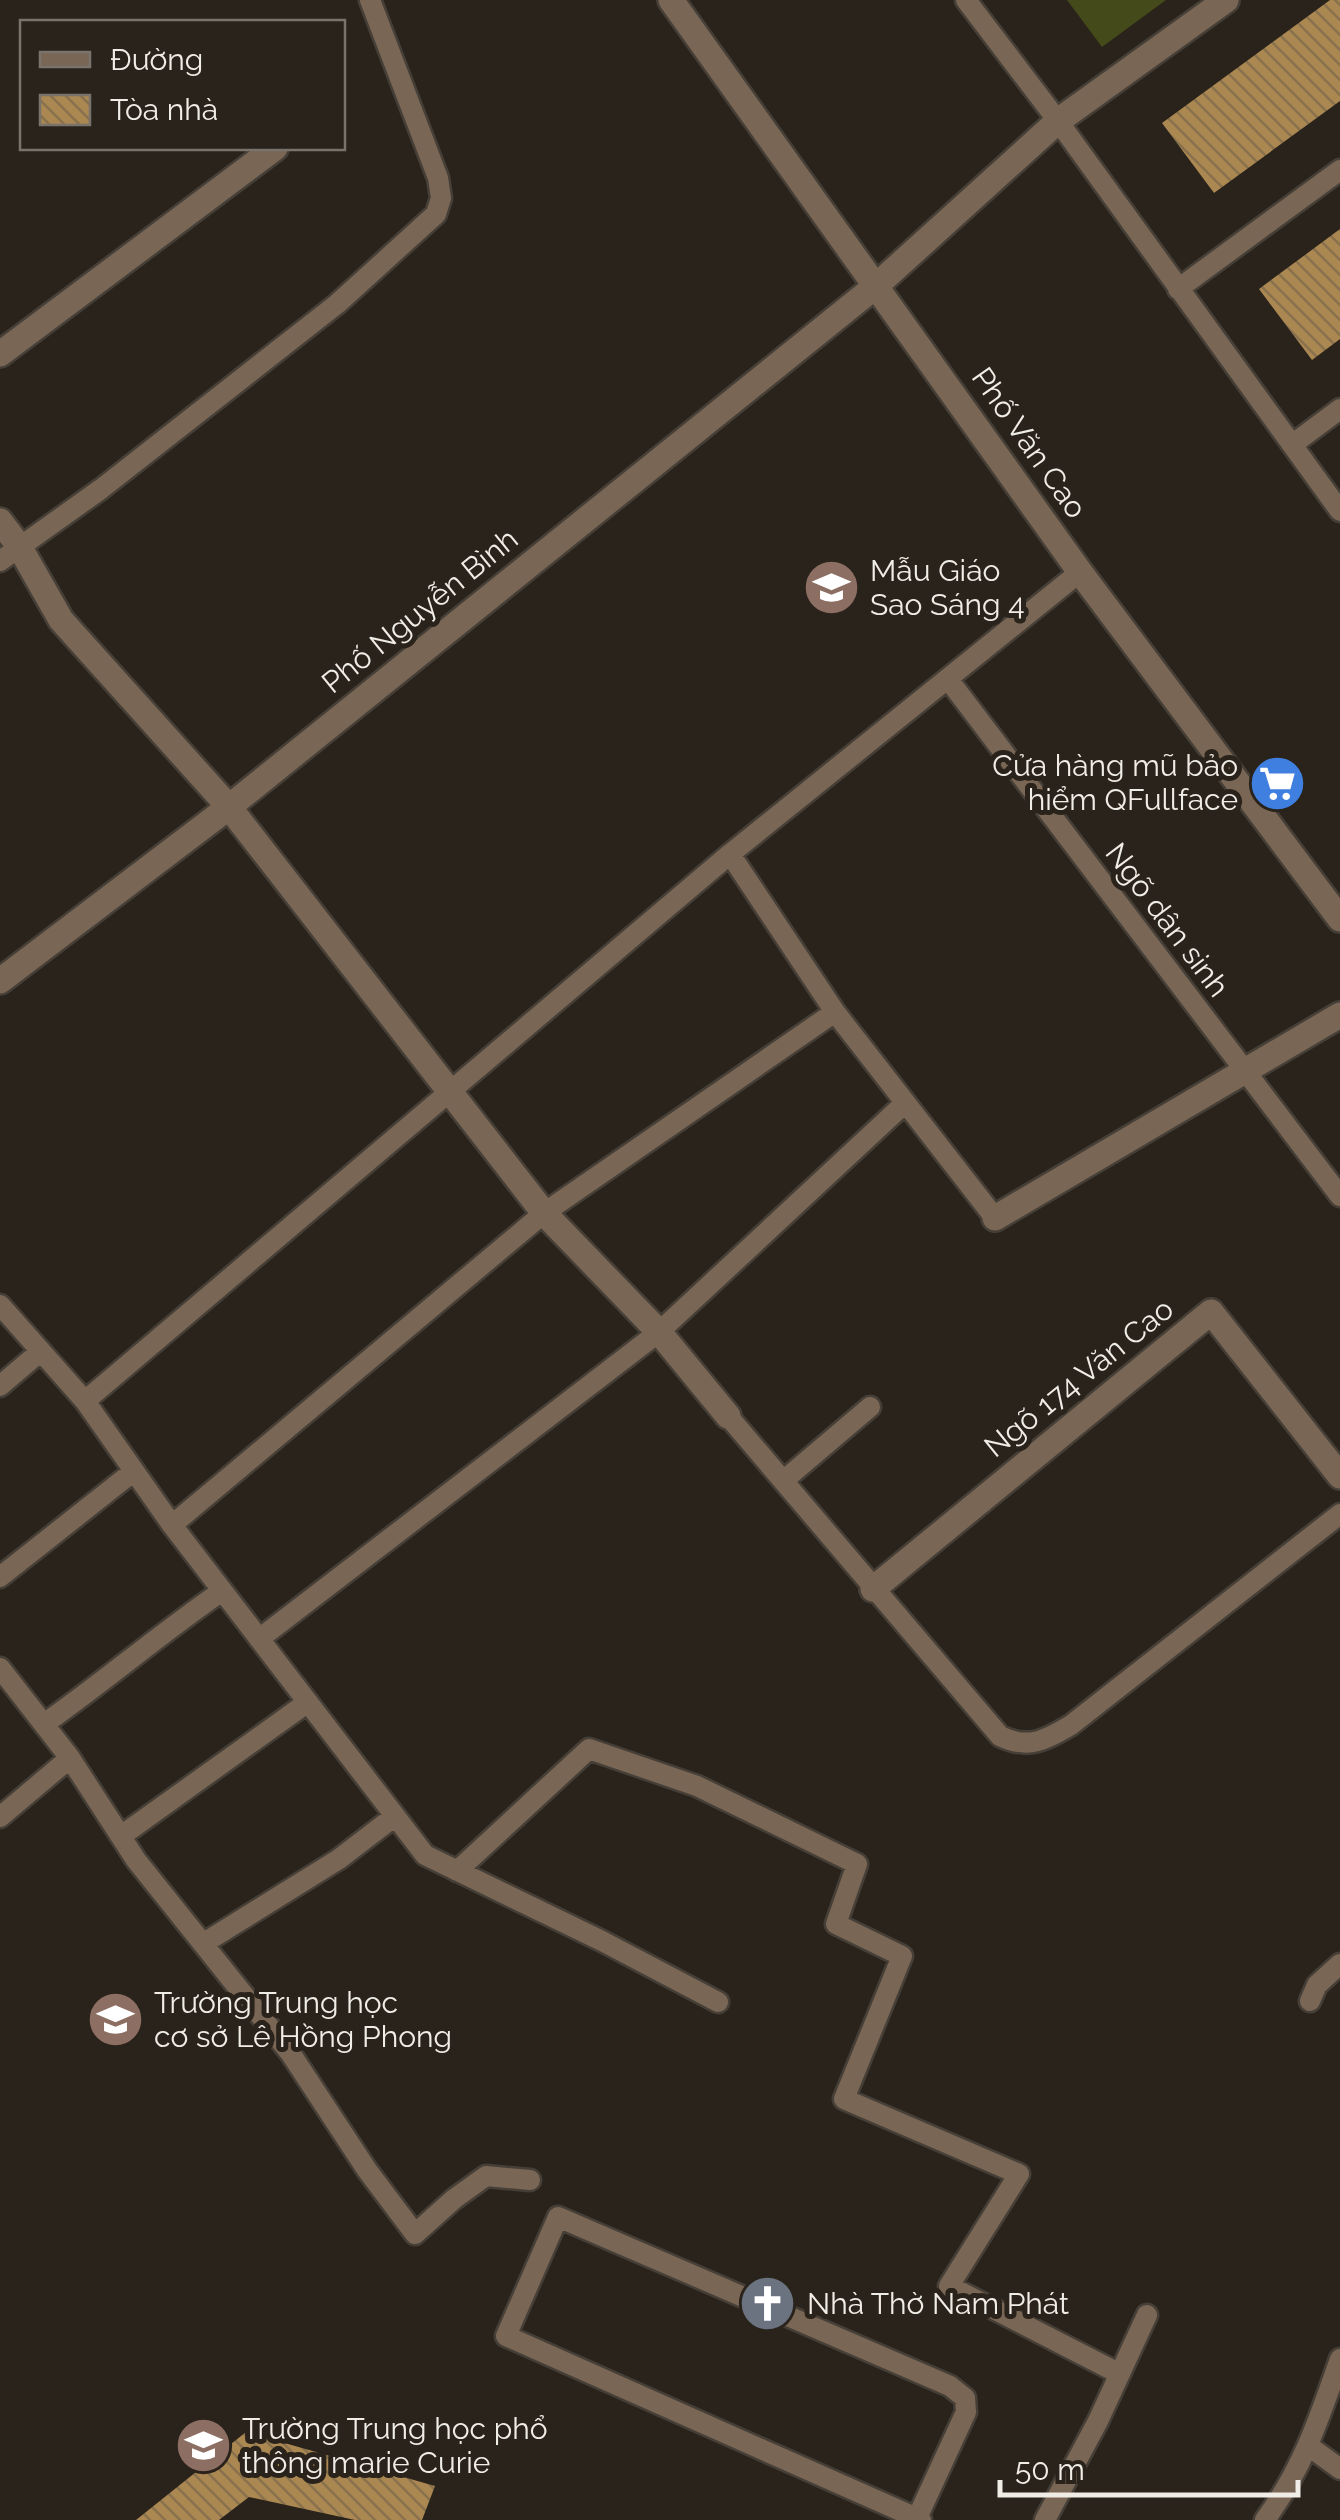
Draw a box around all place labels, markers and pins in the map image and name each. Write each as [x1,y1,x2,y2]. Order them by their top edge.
place label: Mẫu Giáo Sao Sáng 4 [870,553,1025,622]
school or university icon: Mẫu Giáo Sao Sáng 4 [801,558,861,618]
place label: Cửa hàng mũ bảo hiểm QFullface [992,748,1238,817]
supermarket icon: Cửa hàng mũ bảo hiểm QFullface [1247,753,1307,813]
place label: Trường Trung học cơ sở Lê Hồng Phong [154,1985,452,2054]
school or university icon: Trường Trung học cơ sở Lê Hồng Phong [85,1990,145,2050]
church icon: Nhà Thờ Nam Phát [738,2274,798,2334]
place label: Nhà Thờ Nam Phát [807,2286,1069,2321]
place label: Trường Trung học phổ thông marie Curie [242,2411,548,2480]
school or university icon: Trường Trung học phổ thông marie Curie [173,2416,233,2476]

